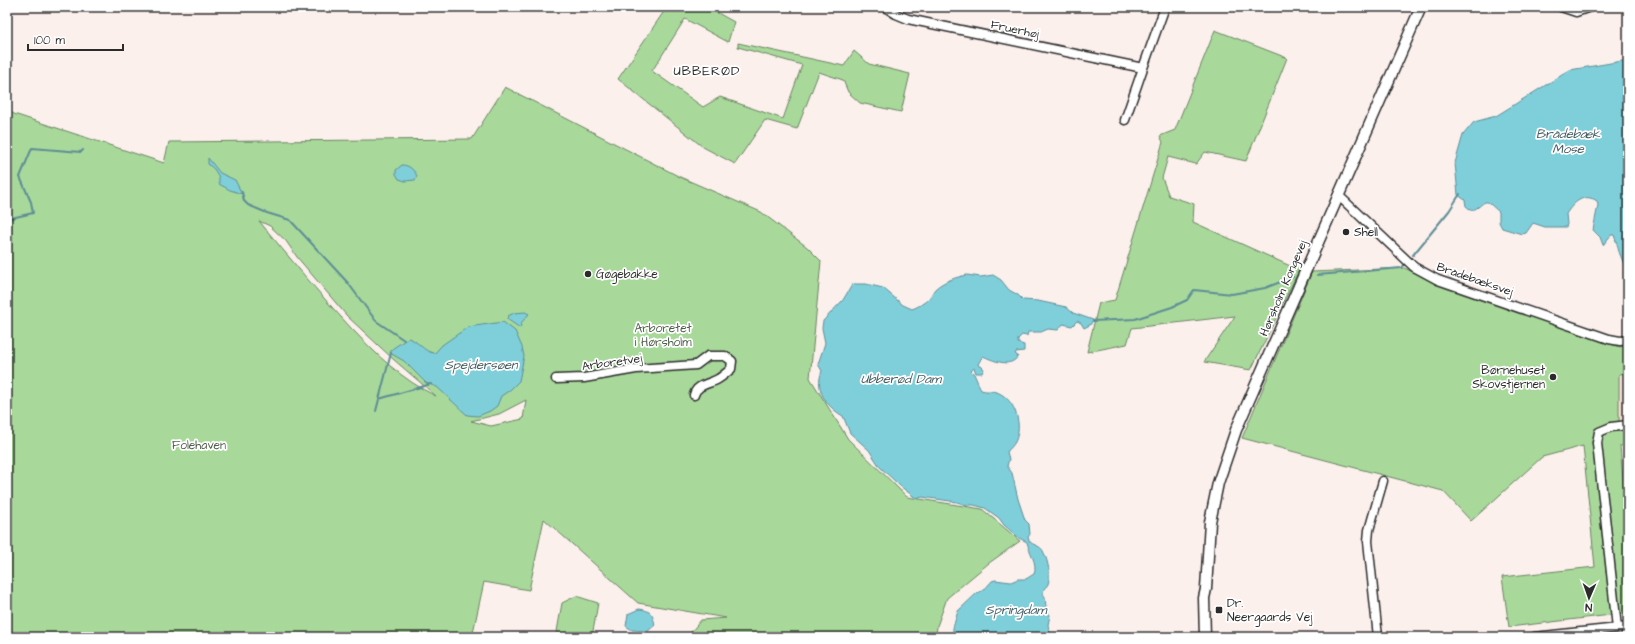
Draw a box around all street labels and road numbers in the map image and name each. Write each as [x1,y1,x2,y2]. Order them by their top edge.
street label: Fruerhøj [989,16,1041,43]
street label: Hørsholm Kongevej [1256,237,1313,339]
street label: Brådebæksvej [1434,258,1516,301]
street label: Arboretvej [581,350,644,375]

